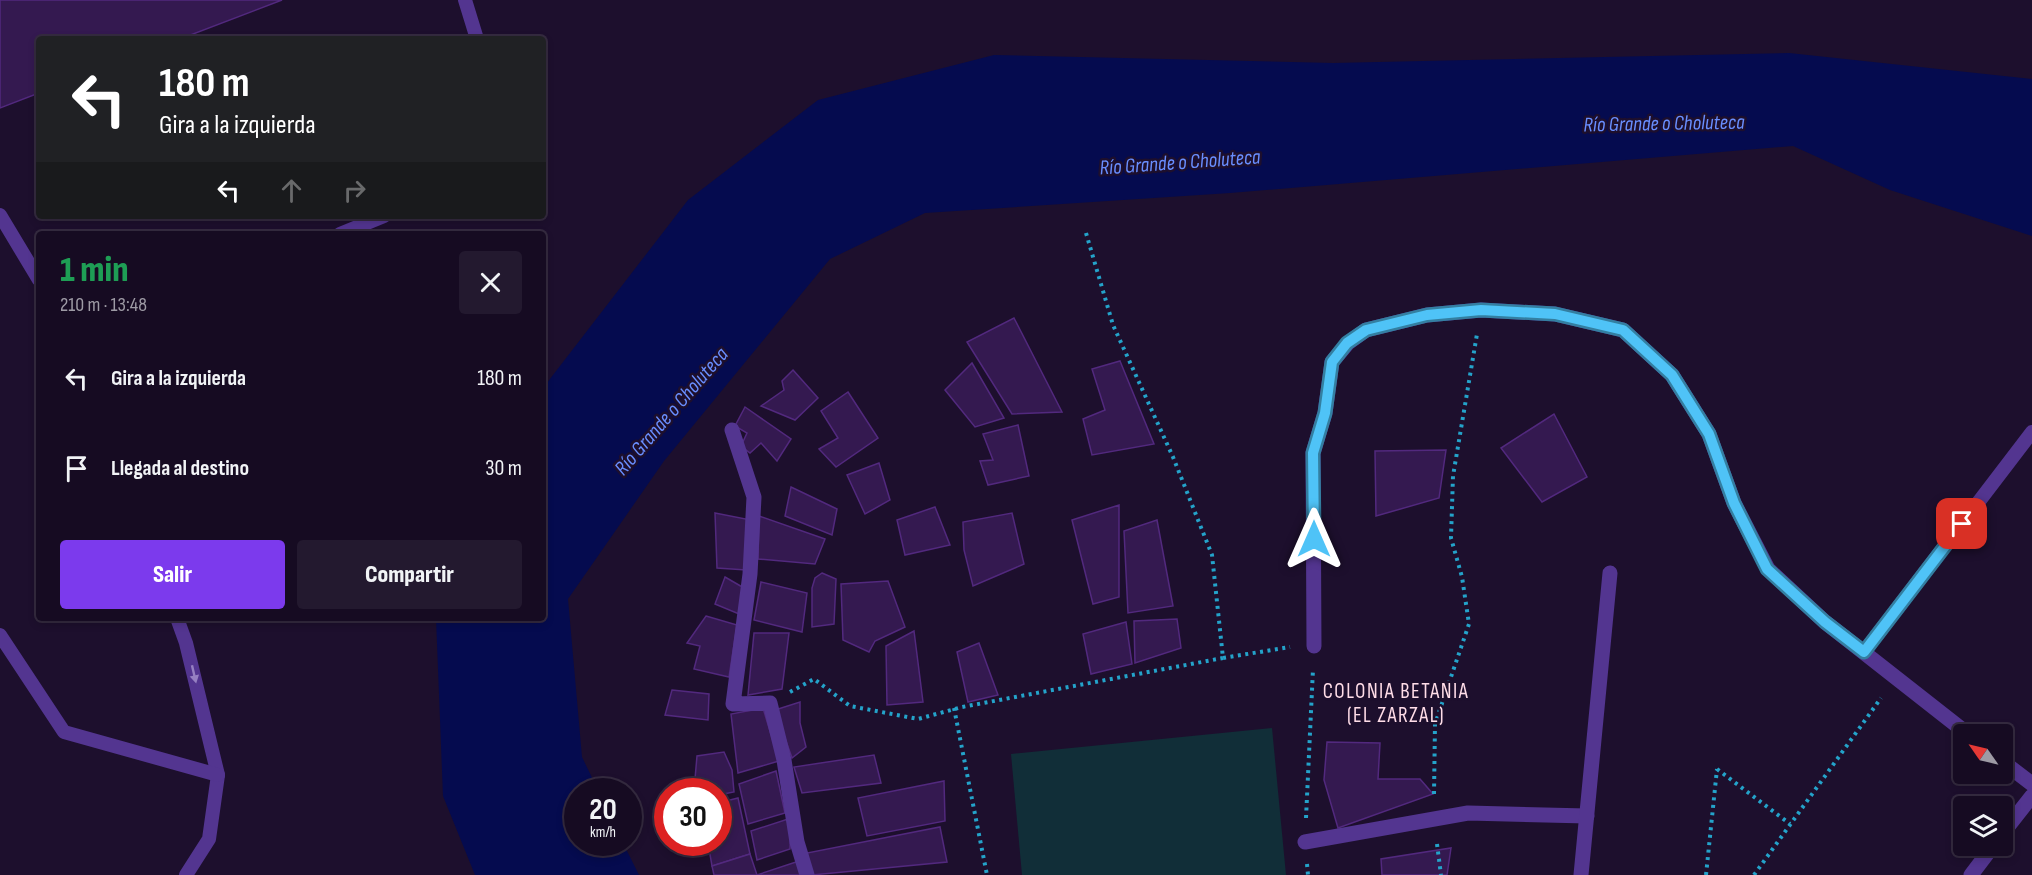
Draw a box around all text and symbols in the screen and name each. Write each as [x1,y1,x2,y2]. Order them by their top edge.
text: 180 m [159,58,250,109]
icon: left [60,60,138,138]
text: Gira a la izquierda [159,109,316,141]
water label: Río Grande o Choluteca [1583,110,1745,137]
water label: Río Grande o Choluteca [1099,144,1262,181]
icon: left [212,174,245,207]
icon: ahead [275,174,308,207]
icon: right [338,174,371,207]
text: 1 min [60,249,128,292]
button: close [459,251,522,314]
text: 210 m · 13:48 [60,293,147,317]
water label: Río Grande o Choluteca [609,342,734,480]
icon: left [60,362,93,395]
text: Gira a la izquierda [111,365,246,392]
text: 180 m [477,365,522,392]
icon: arrive [60,452,93,485]
text: Llegada al destino [111,455,249,482]
text: 30 m [485,455,522,482]
pin [1936,498,1987,549]
position arrow [1282,507,1346,571]
icon: arrive [1945,507,1978,540]
button: Salir [60,540,285,609]
button: Compartir [297,540,522,609]
one-way arrow [189,665,199,683]
district label: COLONIA BETANIA (EL ZARZAL) [1323,679,1469,728]
north arrow [1953,724,2013,784]
map controls [1953,724,2013,856]
speed limit sign: 30 [654,778,732,856]
text: 20 [589,792,617,828]
button: layers [1953,796,2013,856]
text: km/h [590,823,616,842]

